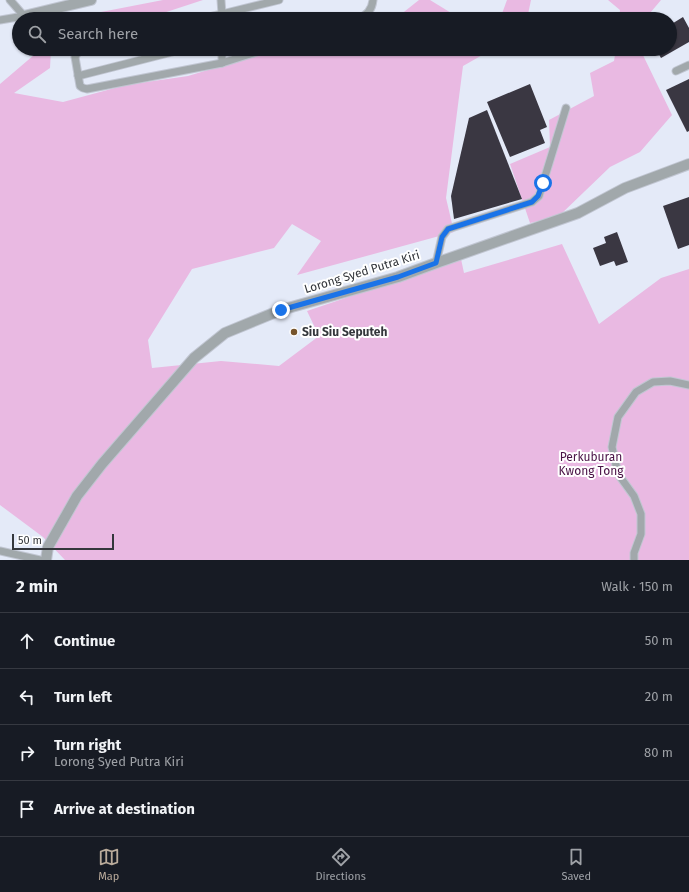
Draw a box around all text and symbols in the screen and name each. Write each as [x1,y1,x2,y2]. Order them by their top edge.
search box [12,12,677,56]
icon: search [26,23,48,45]
text: Search here [58,25,138,43]
route start [534,174,552,192]
street label: Lorong Syed Putra Kiri [303,248,421,296]
route end [272,301,290,319]
place label: Siu Siu Seputeh [302,325,387,339]
marker: Siu Siu Seputeh [289,327,299,337]
park label: Perkuburan Kwong Tong [559,450,624,478]
scale bar [12,532,114,551]
text: 50 m [18,534,42,547]
text: 2 min [16,576,58,597]
text: Walk · 150 m [601,579,673,594]
icon: ahead [16,630,38,652]
text: Continue [54,632,115,650]
text: 50 m [645,633,673,648]
icon: left [16,686,38,708]
text: Turn left [54,688,112,706]
text: 20 m [645,689,673,704]
text: Turn right [54,736,121,754]
icon: right [16,742,38,764]
text: 80 m [644,745,673,760]
text: Lorong Syed Putra Kiri [54,754,184,769]
icon: arrive [16,798,38,820]
text: Arrive at destination [54,800,195,818]
tab: Map [98,846,120,883]
tab: Directions [315,846,366,883]
tab: Saved [561,846,591,883]

